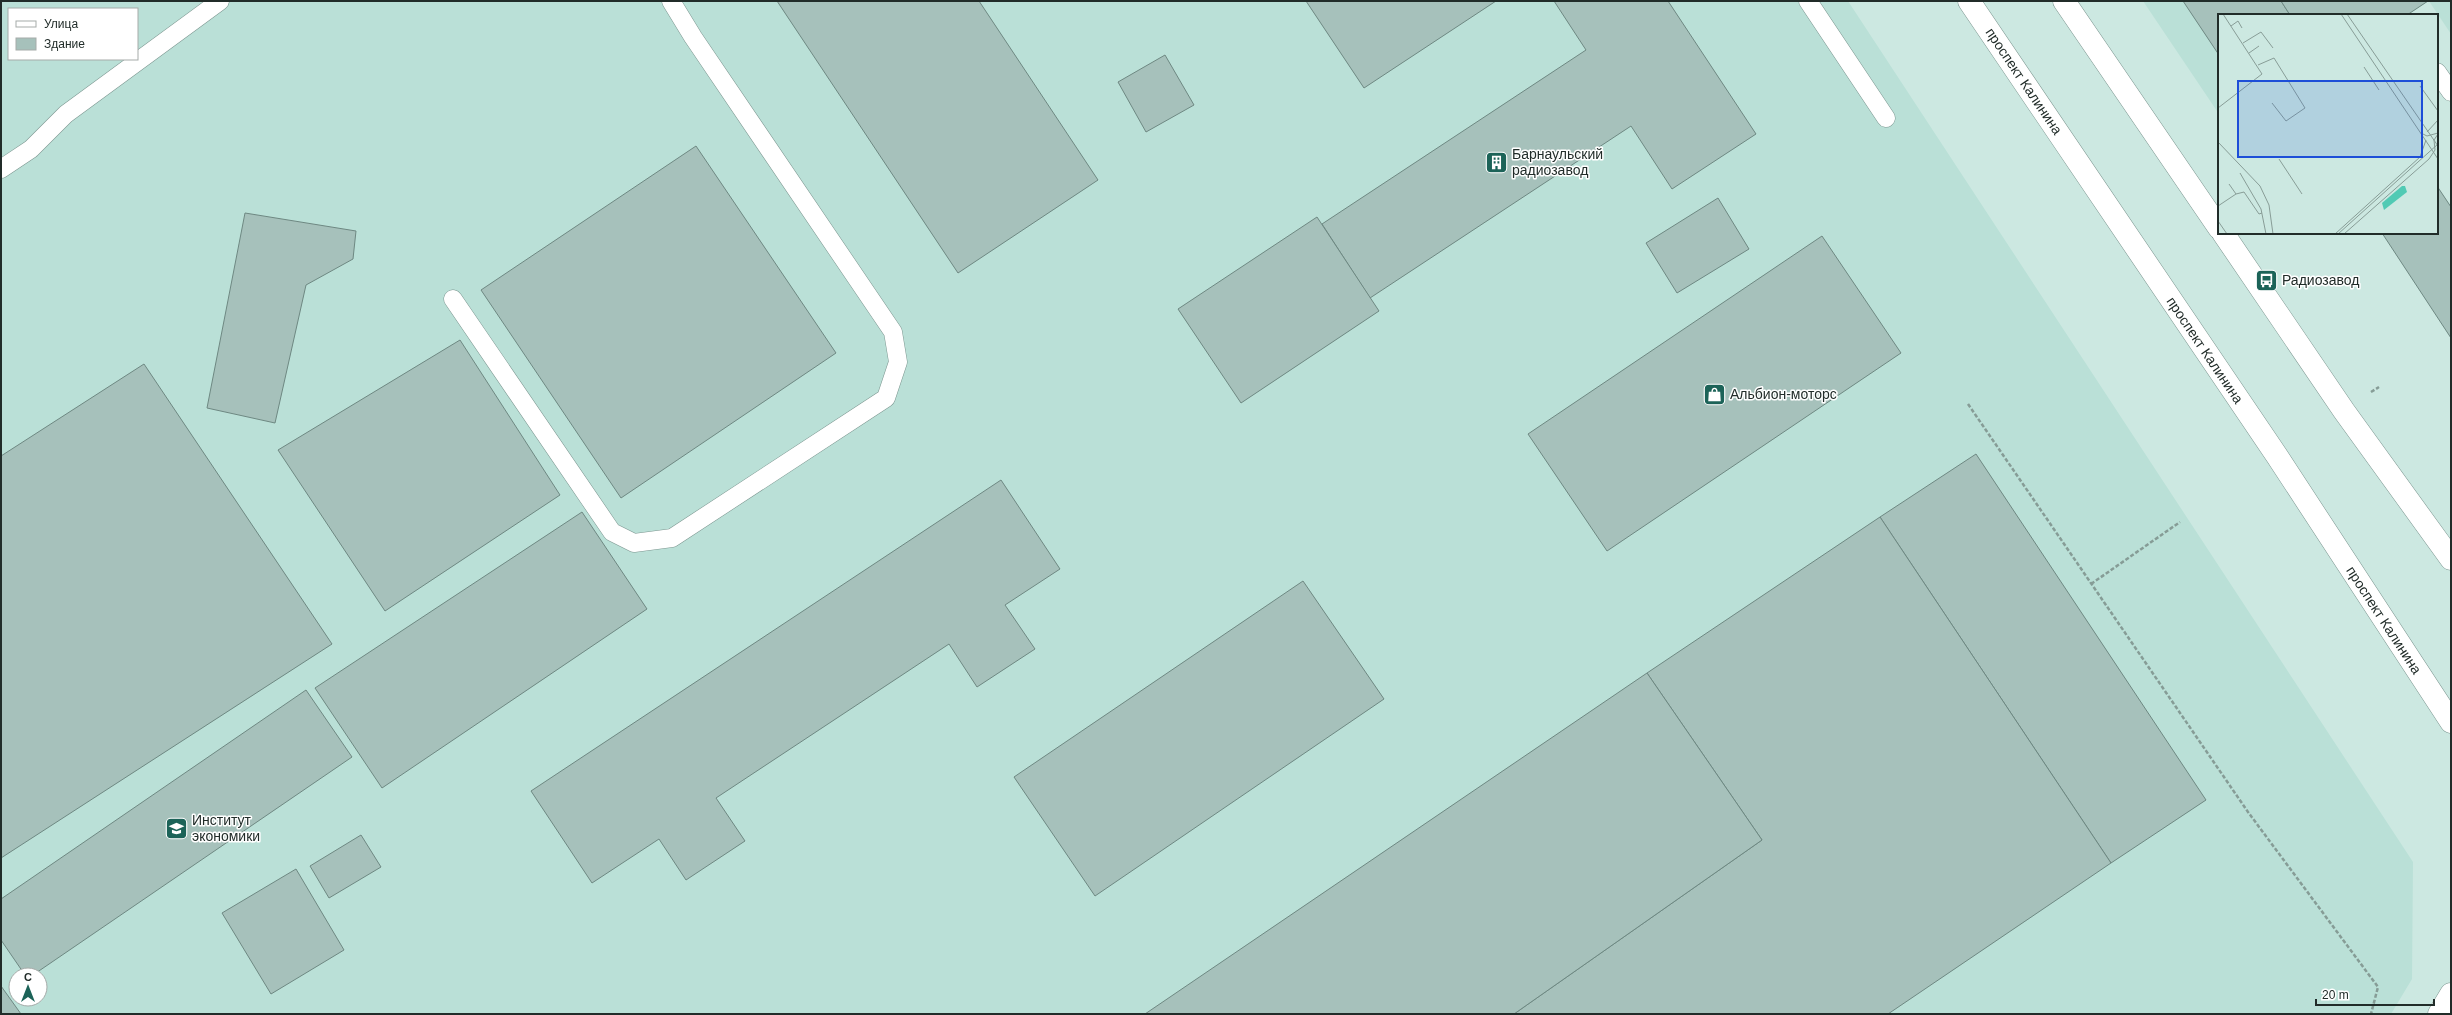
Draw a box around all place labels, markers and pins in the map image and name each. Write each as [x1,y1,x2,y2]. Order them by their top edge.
place label: Барнаульский радиозавод [1512,146,1603,178]
building icon: Барнаульский радиозавод [1484,149,1510,175]
bus stop icon: Радиозавод [2253,267,2279,293]
place label: Радиозавод [2282,272,2359,288]
shop icon: Альбион-моторс [1701,381,1727,407]
place label: Альбион-моторс [1730,386,1837,402]
place label: Институт экономики [192,812,260,844]
school or university icon: Институт экономики [164,815,190,841]

